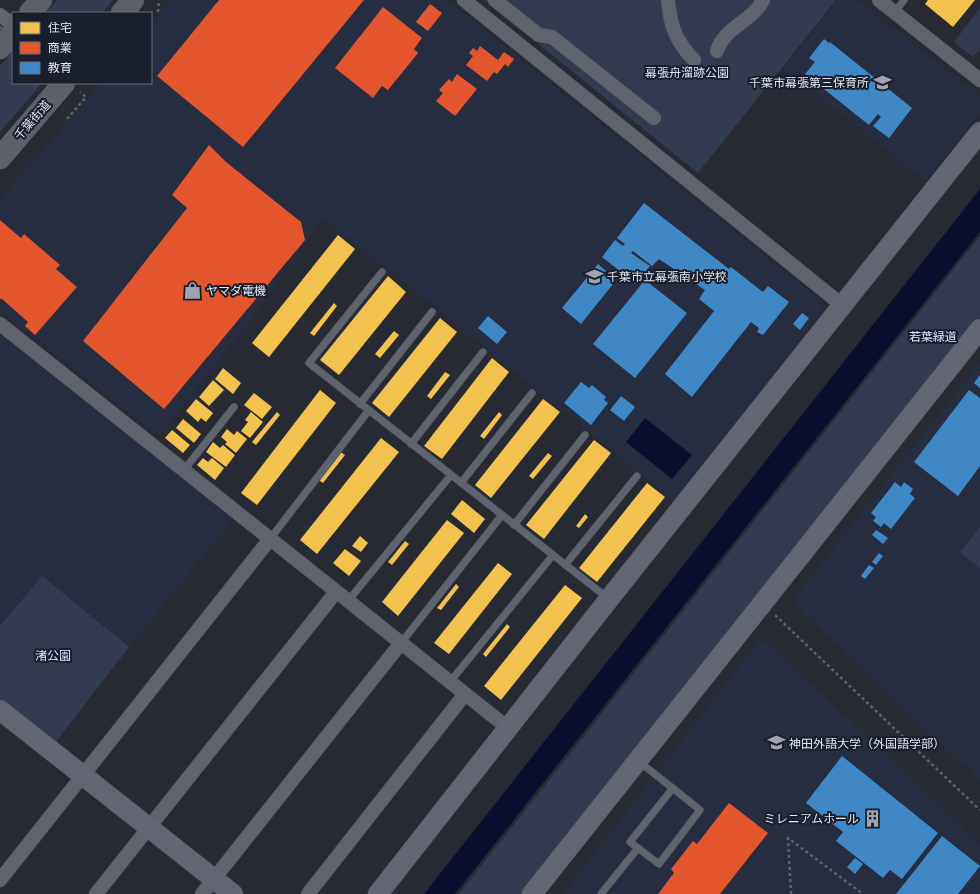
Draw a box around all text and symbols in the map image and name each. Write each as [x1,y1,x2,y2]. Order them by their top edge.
legend [12,12,152,84]
text: 住宅 [48,20,72,35]
text: 商業 [48,40,72,55]
text: 教育 [48,60,72,75]
park label: 幕張舟溜跡公園 [645,65,729,80]
school or university icon: 千葉市幕張第三保育所 [872,72,892,92]
place label: 千葉市幕張第三保育所 [749,75,869,90]
street label: 千葉街道 [11,97,53,143]
school or university icon: 千葉市立幕張南小学校 [584,266,604,286]
place label: 千葉市立幕張南小学校 [607,269,727,284]
shop icon: ヤマダ電機 [183,280,203,300]
place label: ヤマダ電機 [206,283,266,298]
park label: 若葉緑道 [909,329,957,344]
park label: 渚公園 [35,648,71,663]
school or university icon: 神田外語大学（外国語学部） [766,733,786,753]
place label: 神田外語大学（外国語学部） [789,736,945,751]
building icon: ミレニアムホール [862,808,882,828]
place label: ミレニアムホール [764,811,859,826]

